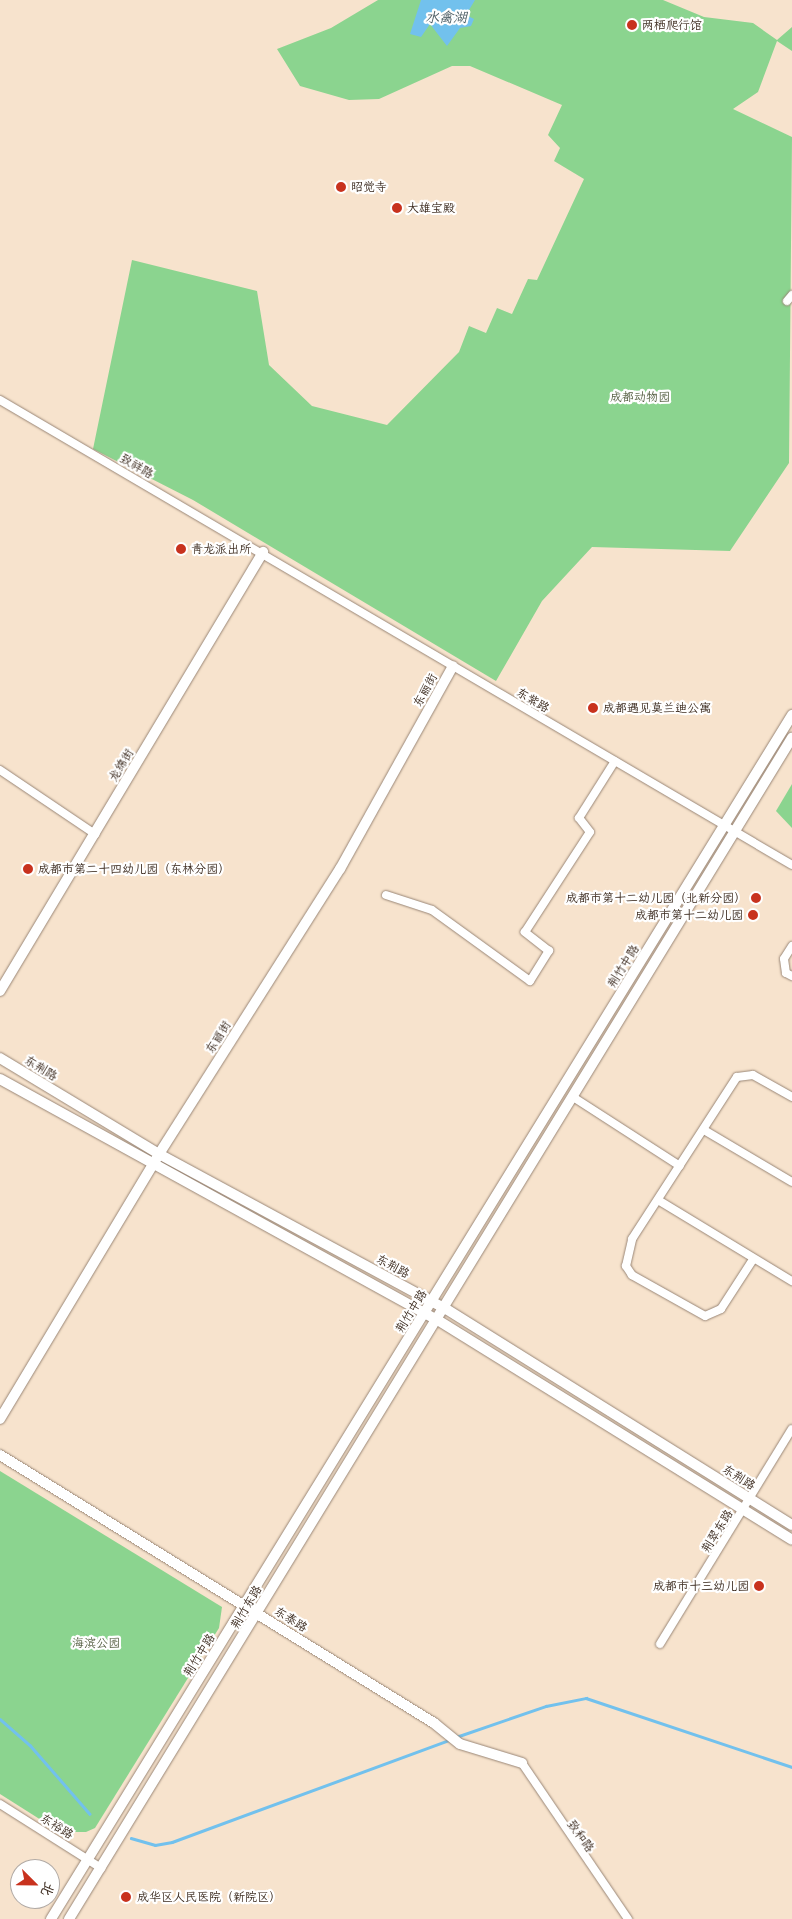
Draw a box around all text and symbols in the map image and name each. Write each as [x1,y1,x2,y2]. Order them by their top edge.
water label: 水禽湖 [425,9,467,25]
place label: 两栖爬行馆 [642,18,702,32]
marker: 两栖爬行馆 [626,19,638,31]
place label: 昭觉寺 [351,180,387,194]
marker: 昭觉寺 [335,181,347,193]
place label: 大雄宝殿 [407,201,455,215]
marker: 大雄宝殿 [391,202,403,214]
park label: 成都动物园 [610,390,670,404]
street label: 致祥路 [118,451,156,481]
place label: 青龙派出所 [191,542,251,556]
marker: 青龙派出所 [175,543,187,555]
street label: 东丽街 [410,671,440,709]
street label: 东紫路 [514,685,552,715]
place label: 成都遇见莫兰迪公寓 [603,701,711,715]
marker: 成都遇见莫兰迪公寓 [587,702,599,714]
street label: 龙绵街 [106,746,136,784]
place label: 成都市第二十四幼儿园（东林分园） [38,862,230,876]
marker: 成都市第二十四幼儿园（东林分园） [22,863,34,875]
place label: 成都市第十二幼儿园（北新分园） [566,891,746,905]
marker: 成都市第十二幼儿园（北新分园） [750,892,762,904]
place label: 成都市第十二幼儿园 [635,908,743,922]
marker: 成都市第十二幼儿园 [747,909,759,921]
street label: 荆竹中路 [604,942,642,990]
street label: 东丽街 [202,1018,234,1056]
street label: 东荆路 [22,1053,60,1083]
street label: 东荆路 [374,1251,412,1281]
street label: 荆竹中路 [392,1287,430,1335]
street label: 东荆路 [720,1461,758,1493]
street label: 荆翠东路 [698,1507,736,1555]
place label: 成都市十三幼儿园 [653,1579,749,1593]
marker: 成都市十三幼儿园 [753,1580,765,1592]
street label: 荆竹东路 [227,1583,265,1631]
street label: 东泰路 [272,1603,310,1635]
street label: 荆竹中路 [180,1631,218,1679]
park label: 海滨公园 [72,1636,120,1650]
street label: 东裕路 [38,1810,76,1842]
street label: 致和路 [565,1817,597,1855]
north arrow [10,1859,60,1909]
text: 北 [37,1880,60,1900]
marker: 成华区人民医院（新院区） [119,1890,133,1904]
place label: 成华区人民医院（新院区） [137,1890,281,1904]

